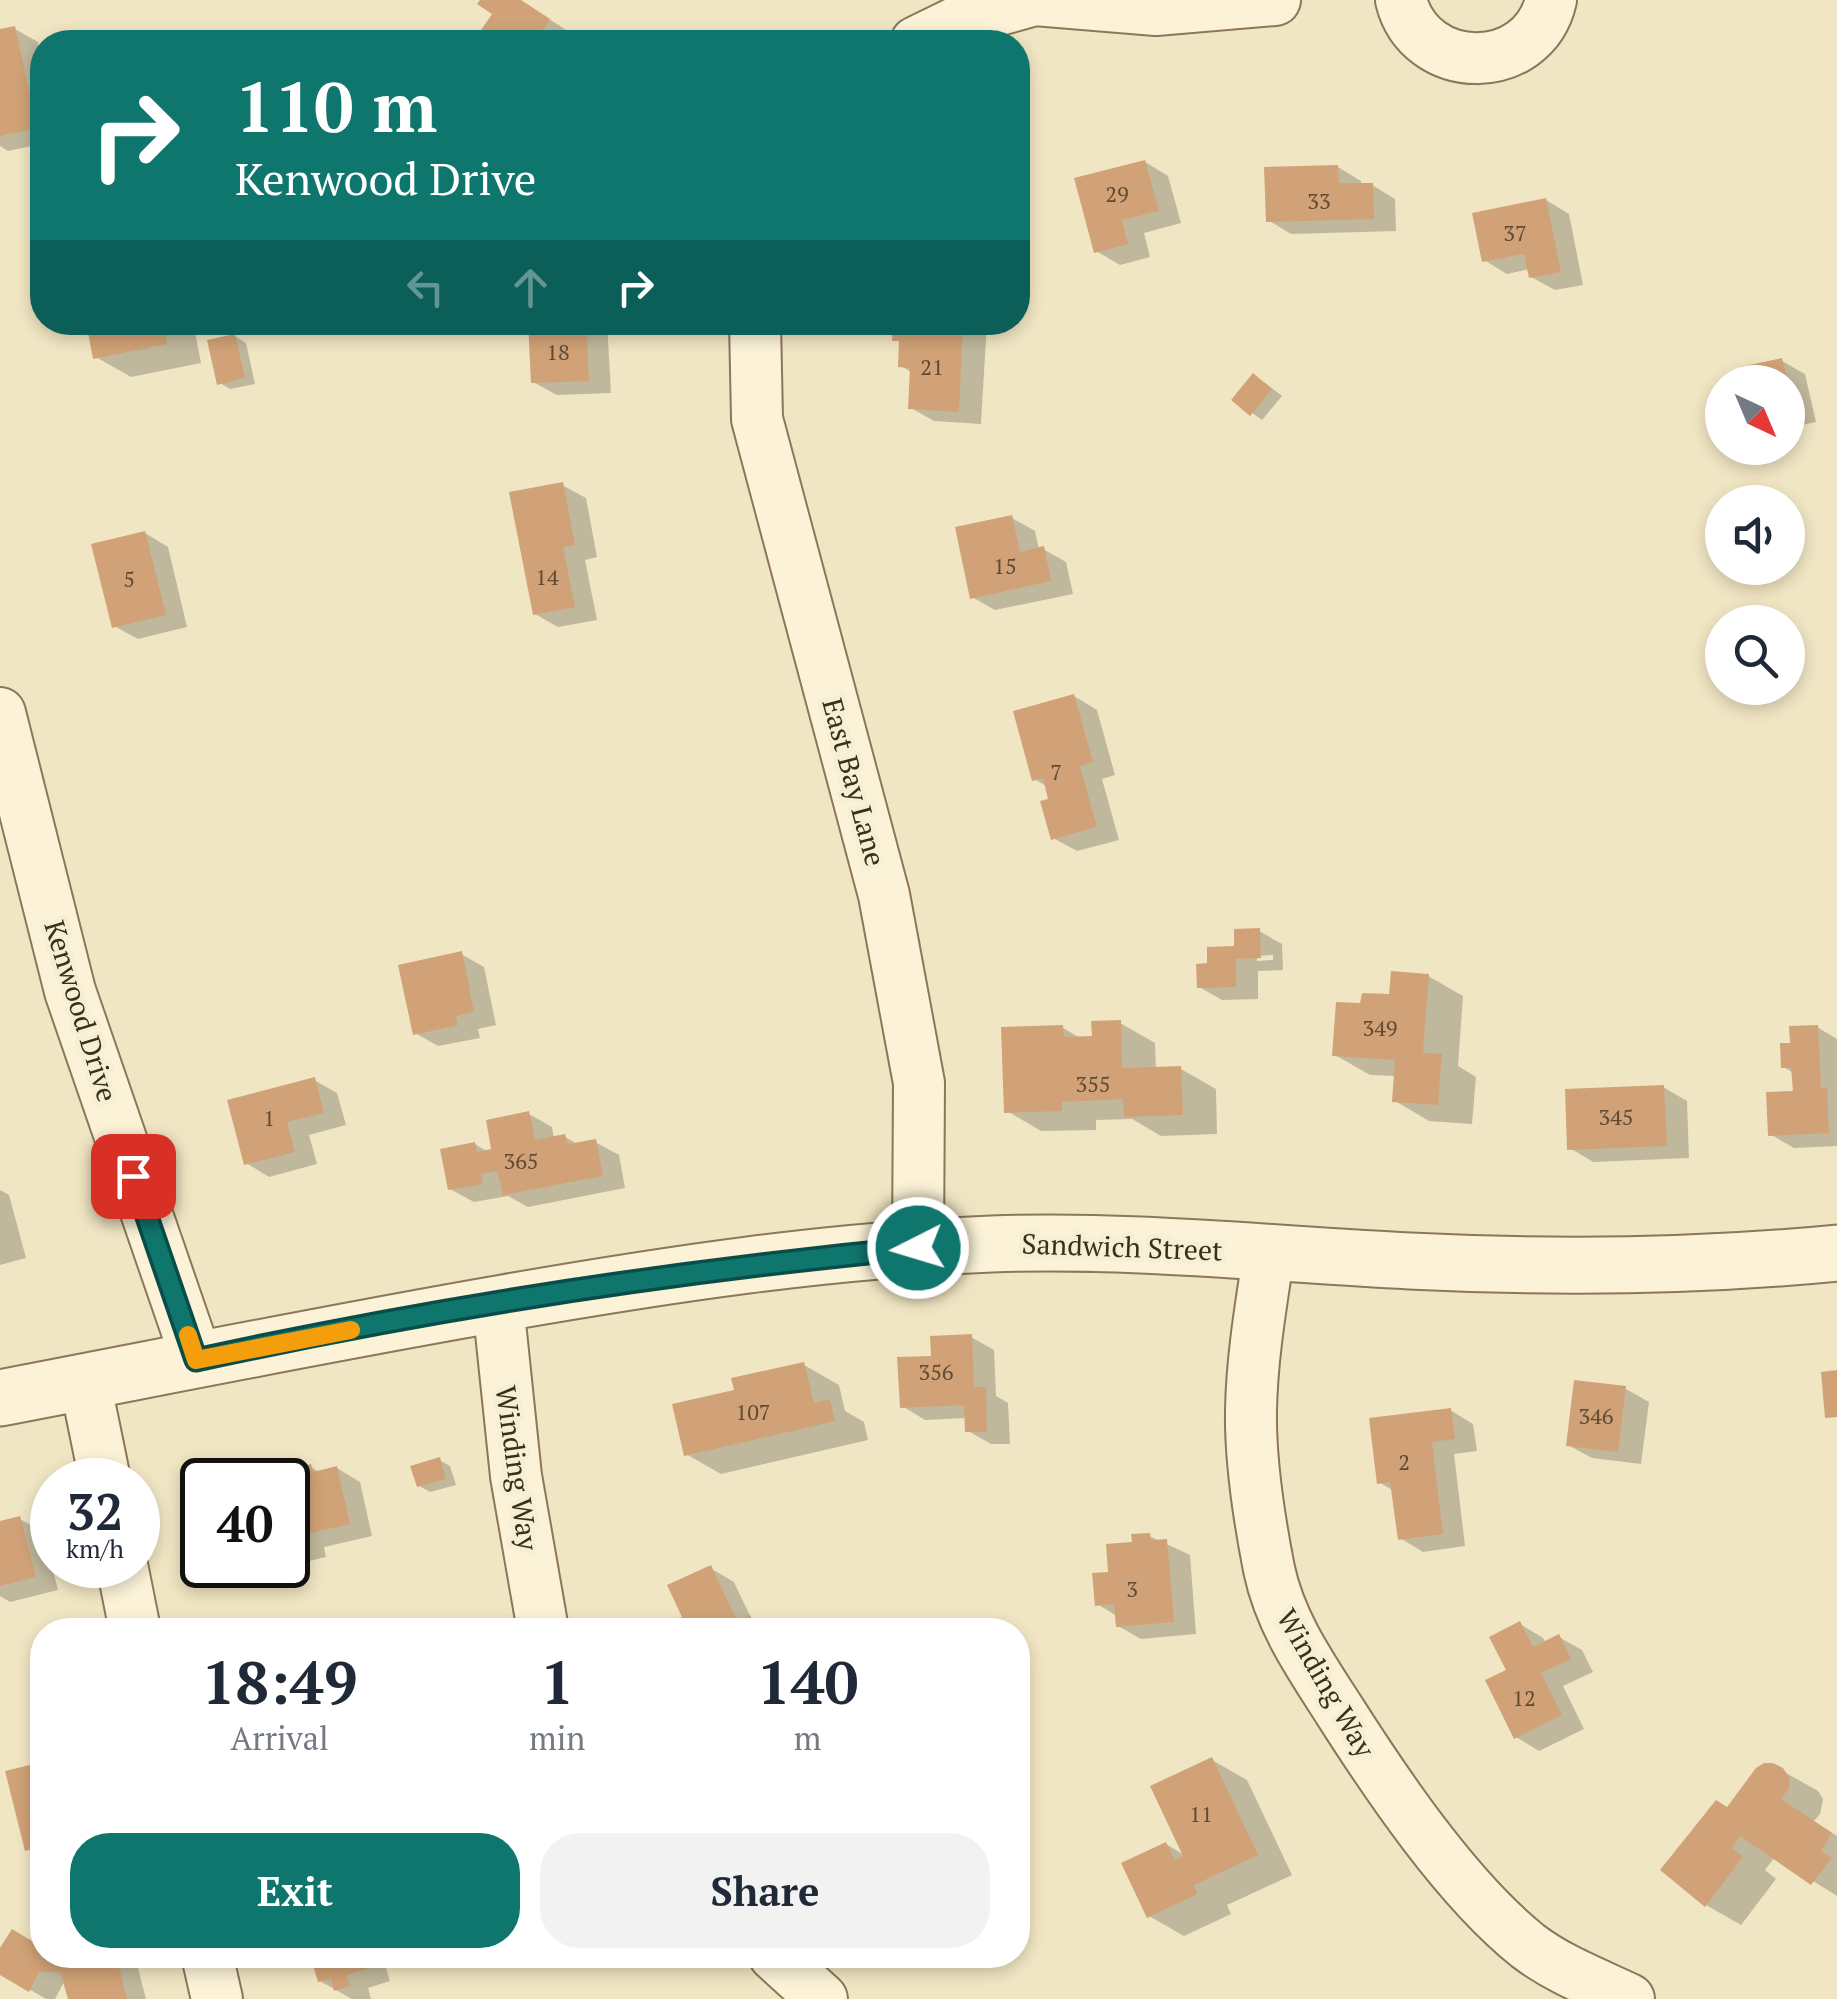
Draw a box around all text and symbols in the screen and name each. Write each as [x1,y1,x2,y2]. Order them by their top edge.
text: 110 m [235,59,437,152]
icon: right [70,70,200,200]
text: Kenwood Drive [235,148,537,208]
house number: 29 [1105,179,1129,208]
house number: 33 [1307,186,1331,215]
house number: 37 [1503,218,1527,247]
icon: left [398,260,453,315]
icon: ahead [503,260,558,315]
icon: right [608,260,663,315]
house number: 18 [546,337,570,366]
house number: 21 [920,352,944,381]
north arrow [1705,365,1805,465]
map controls [1705,365,1805,705]
button: sound [1705,485,1805,585]
house number: 15 [993,551,1017,580]
house number: 14 [535,562,559,591]
house number: 5 [123,564,135,593]
button: search [1705,605,1805,705]
street label: East Bay Lane [814,694,895,870]
house number: 7 [1050,757,1062,786]
street label: Kenwood Drive [36,916,127,1106]
house number: 349 [1362,1013,1398,1042]
house number: 355 [1075,1069,1111,1098]
house number: 345 [1598,1102,1634,1131]
house number: 1 [263,1103,275,1132]
pin [91,1134,176,1219]
house number: 365 [503,1146,539,1175]
icon: arrive [106,1149,161,1204]
position arrow [866,1196,970,1300]
street label: Sandwich Street [1021,1225,1224,1269]
house number: 356 [918,1357,954,1386]
street label: Winding Way [488,1383,547,1554]
house number: 107 [735,1397,771,1426]
house number: 346 [1578,1401,1614,1430]
house number: 2 [1398,1447,1410,1476]
speed limit sign: 40 [180,1458,310,1588]
text: 32 [67,1478,123,1544]
text: km/h [66,1532,124,1565]
house number: 3 [1126,1574,1138,1603]
street label: Winding Way [1269,1602,1384,1765]
text: 18:49 [201,1642,358,1721]
text: 1 [540,1642,574,1721]
text: 140 [757,1642,859,1721]
house number: 12 [1512,1683,1536,1712]
text: Arrival [231,1717,329,1759]
text: min [529,1717,585,1759]
text: m [794,1717,821,1759]
house number: 11 [1189,1799,1213,1828]
button: Exit [70,1833,520,1948]
button: Share [540,1833,990,1948]

